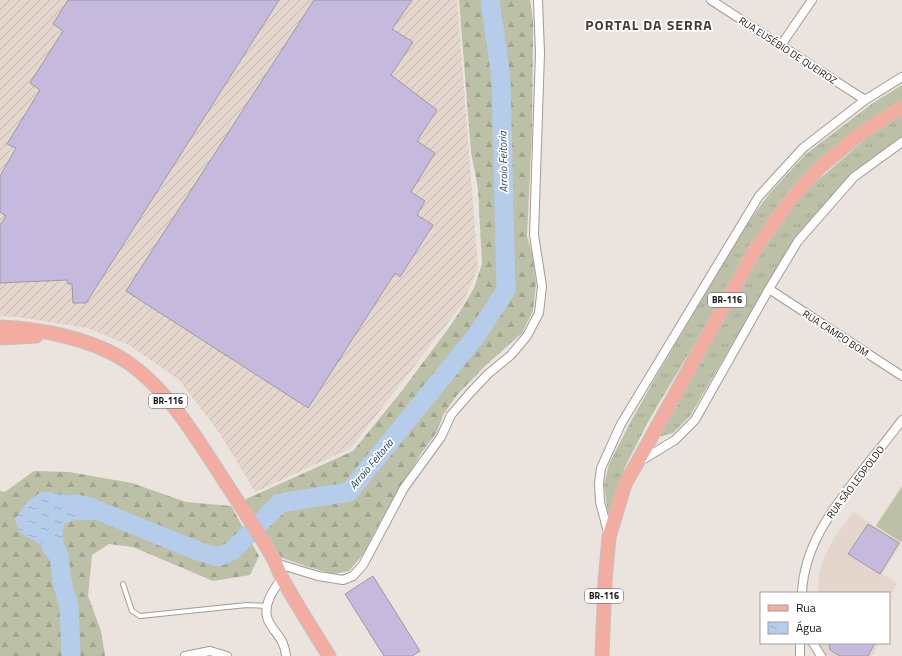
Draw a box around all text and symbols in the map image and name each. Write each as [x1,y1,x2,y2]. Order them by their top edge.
street label: RUA EUSÉBIO DE QUEIROZ [736,13,840,88]
district label: PORTAL DA SERRA [585,14,713,35]
water label: Arroio Feitoria [494,131,512,193]
road number: BR-116 [708,293,746,307]
street label: RUA CAMPO BOM [800,306,872,361]
road number: BR-116 [149,394,187,408]
water label: Arroio Feitoria [345,435,397,493]
street label: RUA SÃO LEOPOLDO [823,442,888,522]
road number: BR-116 [585,589,623,603]
legend [760,592,890,644]
text: Rua [796,598,816,617]
text: Água [796,618,822,637]

